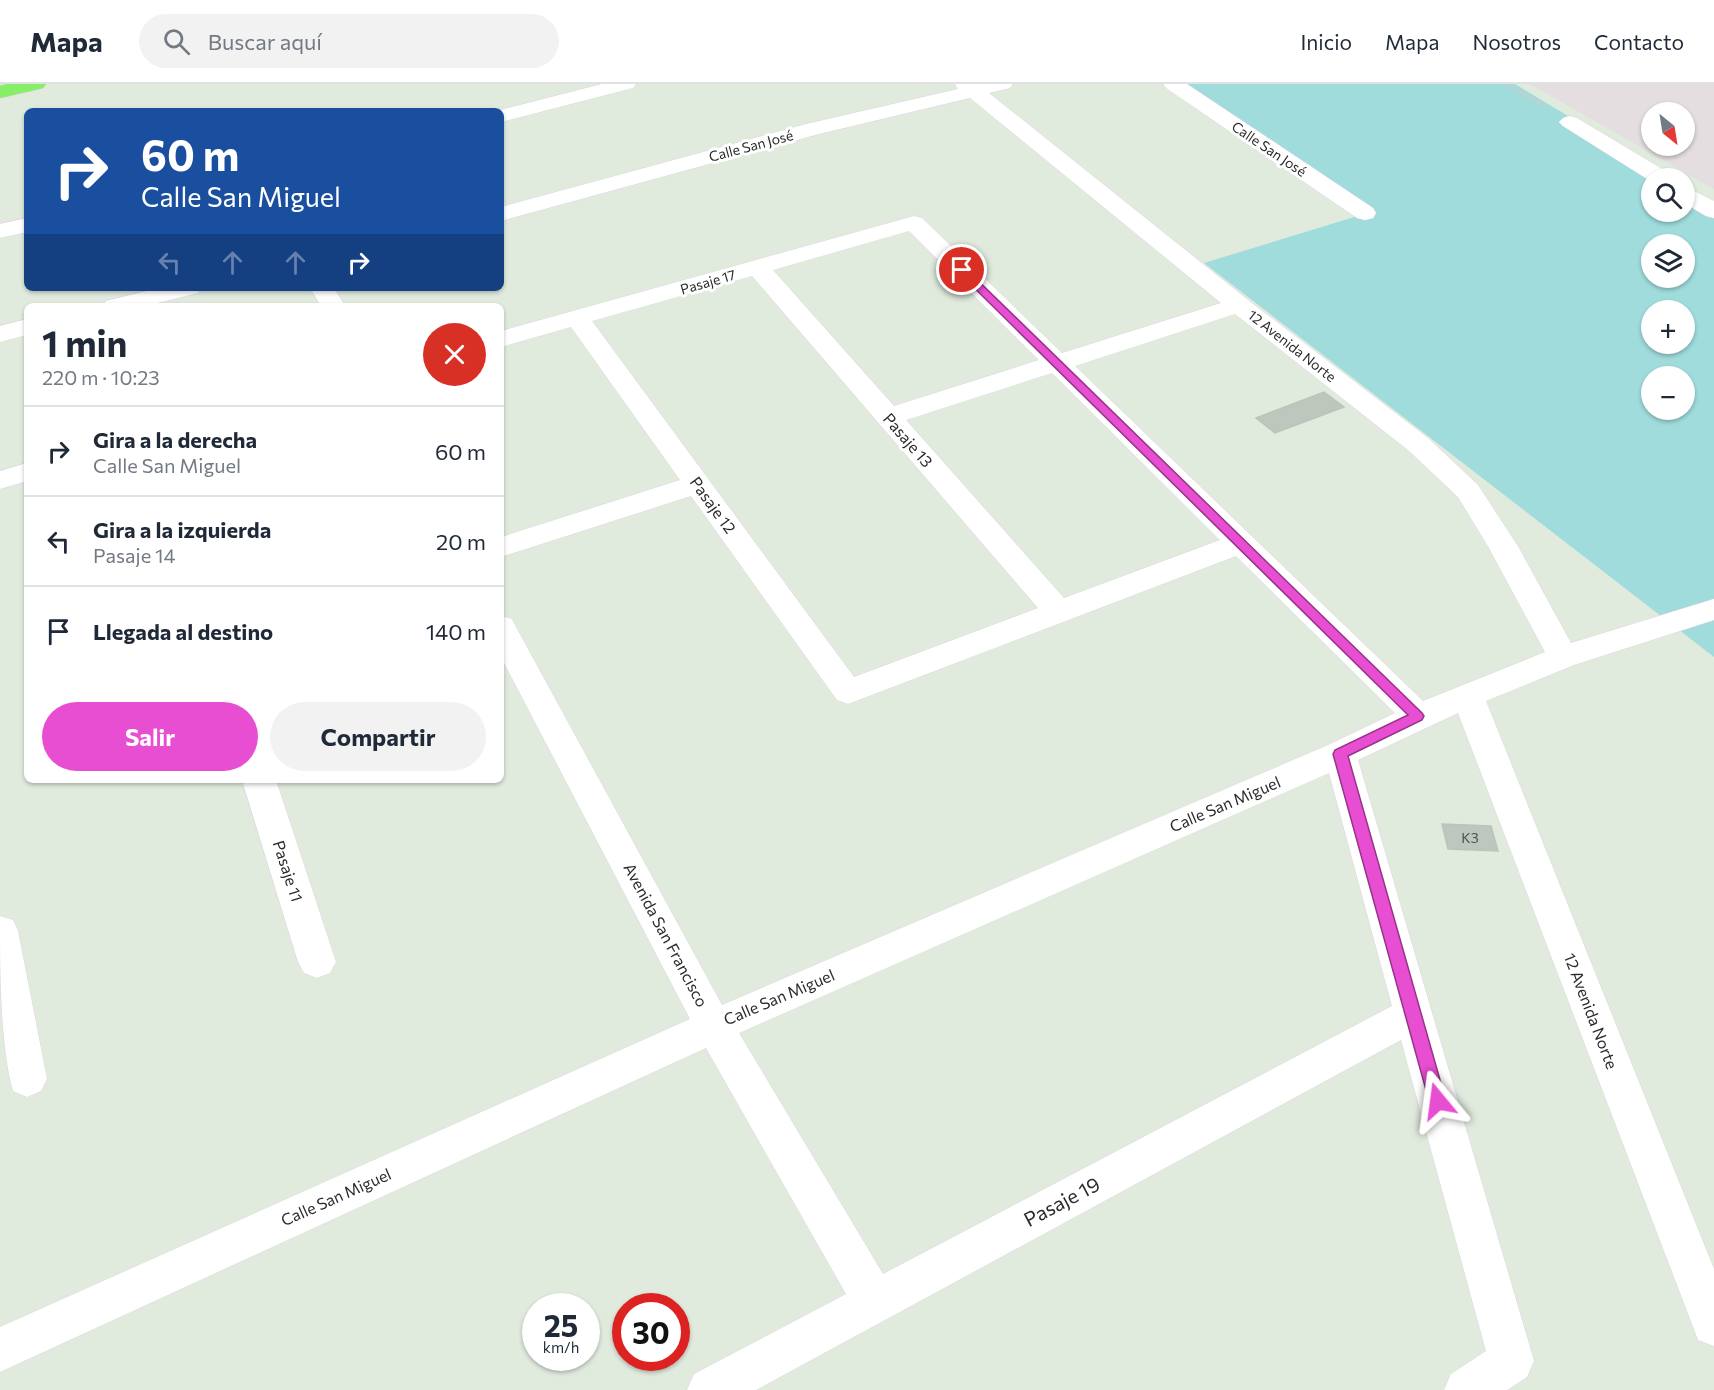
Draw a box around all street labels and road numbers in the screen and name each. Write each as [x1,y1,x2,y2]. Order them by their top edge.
street label: Calle San José [1229,117,1310,180]
street label: Calle San José [707,126,795,165]
street label: Pasaje 17 [678,266,738,298]
street label: 12 Avenida Norte [1245,306,1340,385]
street label: Pasaje 13 [880,409,937,471]
street label: Pasaje 12 [687,473,740,537]
street label: Calle San Miguel [1167,772,1283,835]
street label: Pasaje 11 [270,838,307,904]
street label: Avenida San Francisco [620,860,712,1010]
street label: 12 Avenida Norte [1561,950,1622,1071]
street label: Calle San Miguel [721,965,837,1028]
street label: Calle San Miguel [278,1164,394,1229]
street label: Pasaje 19 [1019,1171,1104,1231]

